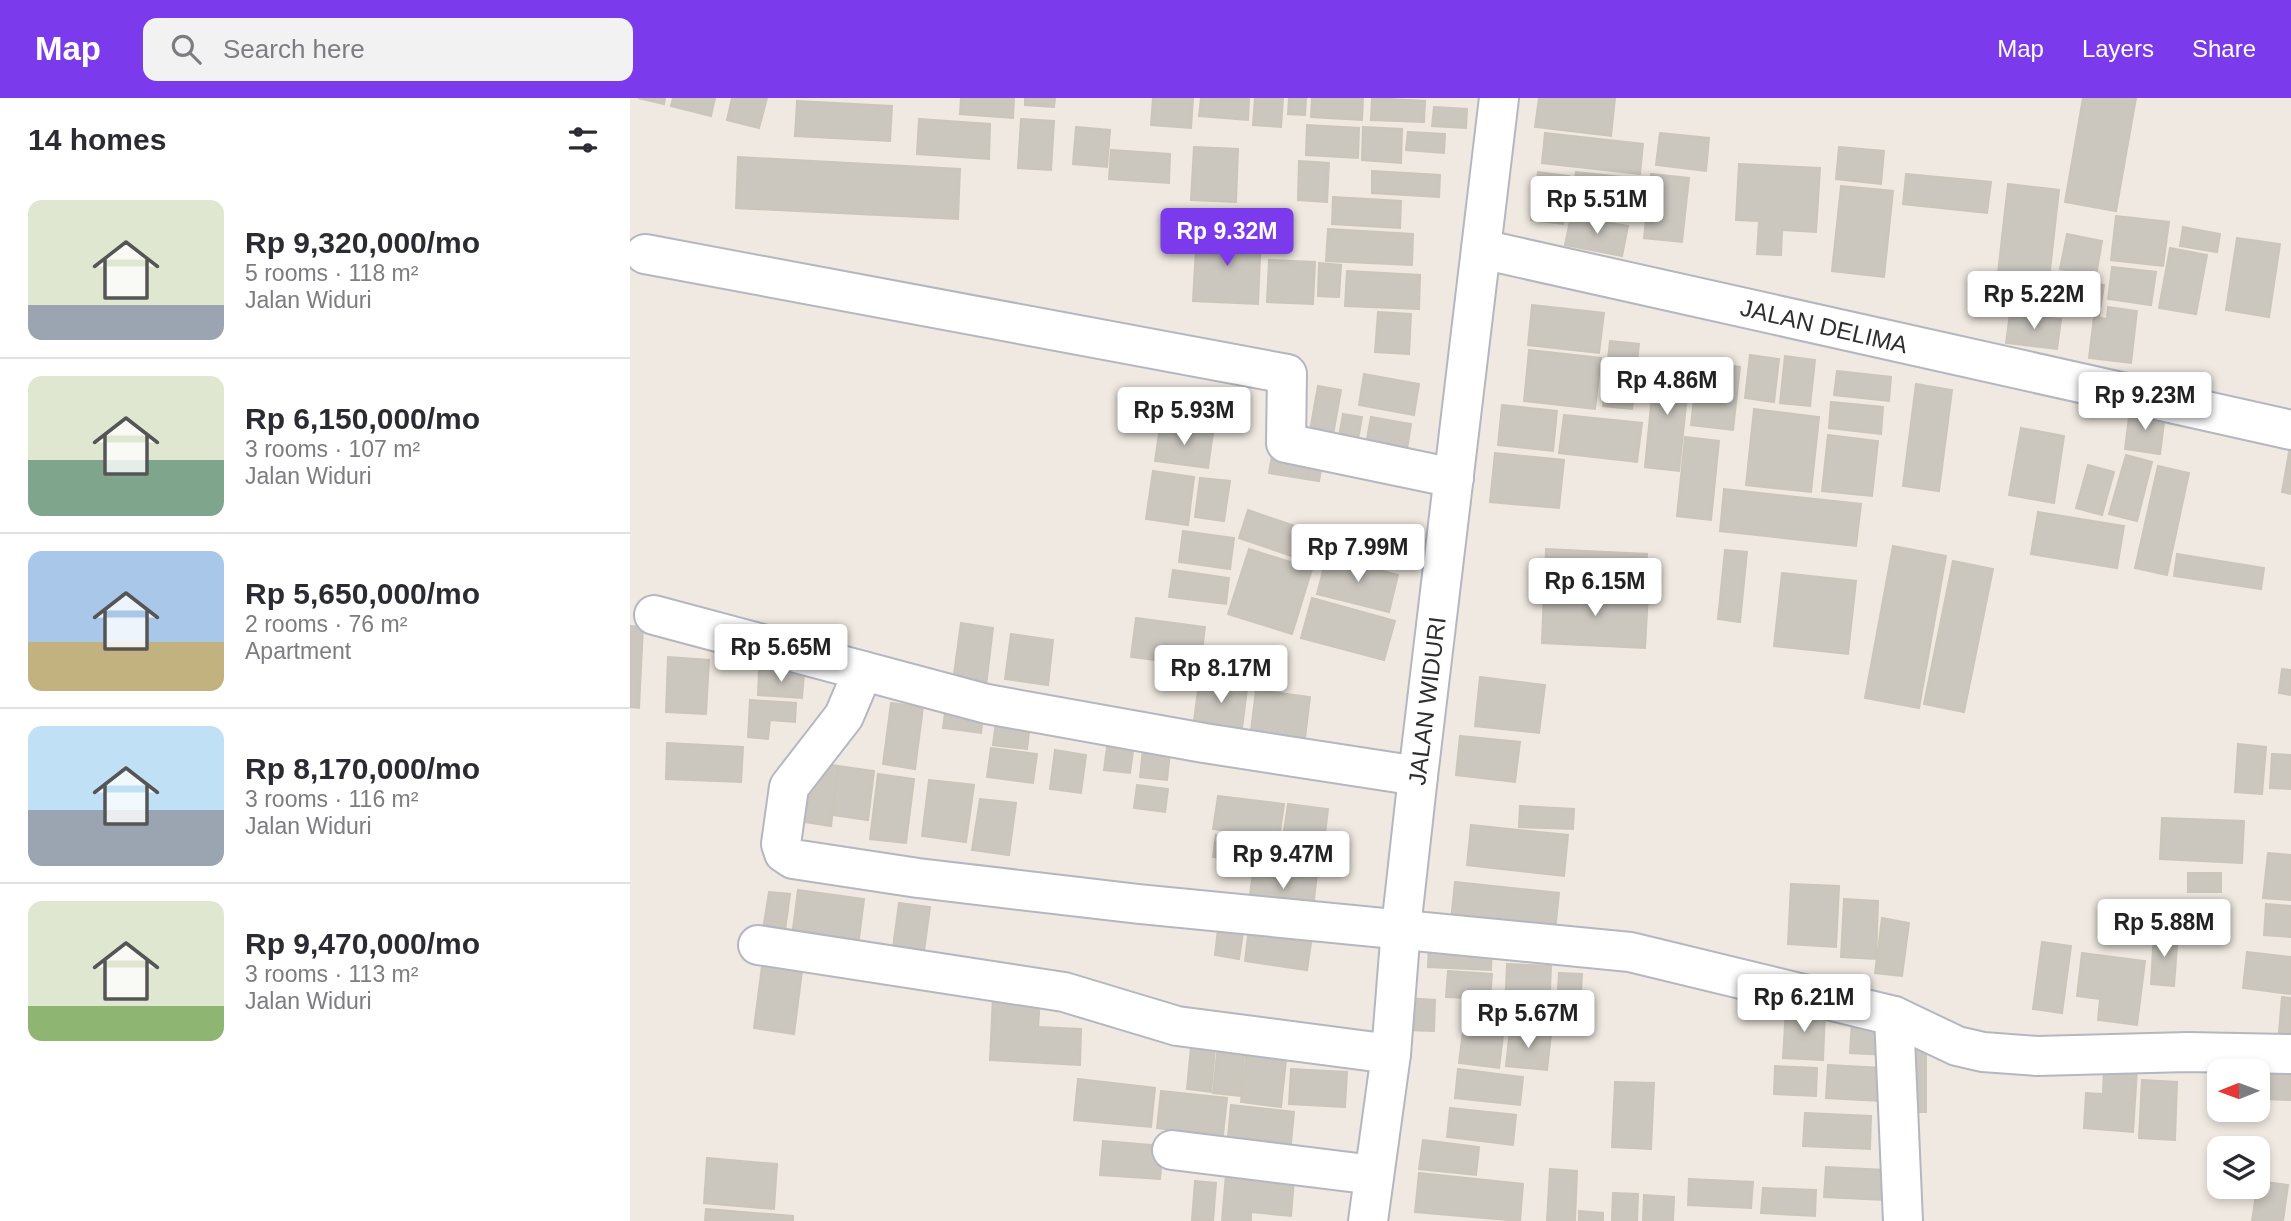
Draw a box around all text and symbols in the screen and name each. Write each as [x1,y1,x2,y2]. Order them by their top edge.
search box [143,18,633,81]
text: Map [35,30,101,67]
icon: search [167,30,205,68]
text: Search here [223,34,365,64]
text: Map [1997,35,2044,62]
text: Layers [2082,35,2154,62]
text: Share [2192,35,2256,62]
icon: filters [564,121,602,159]
text: 14 homes [28,123,166,156]
pin: Rp 5.51M [1525,176,1669,236]
text: Rp 5.51M [1547,186,1647,212]
pin: Rp 9.32M [1155,208,1299,268]
text: Rp 9.32M [1177,218,1277,244]
text: Rp 9,320,000/mo [245,226,480,259]
icon: home [84,228,168,312]
text: 5 rooms · 118 m² [245,260,418,286]
pin: Rp 5.22M [1962,272,2106,331]
text: Rp 5.22M [1984,281,2084,307]
text: Jalan Widuri [245,287,372,313]
street label: JALAN DELIMA [1738,294,1910,358]
pin: Rp 4.86M [1595,358,1739,417]
text: Rp 4.86M [1617,367,1717,393]
pin: Rp 9.23M [2073,372,2217,432]
text: Rp 9.23M [2095,382,2195,408]
pin: Rp 5.93M [1112,388,1256,447]
text: Rp 5.93M [1134,397,1234,423]
text: Rp 6,150,000/mo [245,402,480,435]
icon: home [84,404,168,488]
text: 3 rooms · 107 m² [245,436,420,462]
text: Jalan Widuri [245,463,372,489]
pin: Rp 7.99M [1286,524,1430,584]
text: Rp 7.99M [1308,534,1408,560]
pin: Rp 6.15M [1523,559,1667,618]
text: Rp 6.15M [1545,568,1645,594]
text: Rp 5,650,000/mo [245,577,480,610]
icon: home [84,579,168,663]
text: 2 rooms · 76 m² [245,611,407,637]
street label: JALAN WIDURI [1403,615,1451,787]
pin: Rp 5.65M [709,624,853,684]
text: Rp 5.65M [731,634,831,660]
text: Apartment [245,638,351,664]
pin: Rp 8.17M [1149,646,1293,705]
text: Rp 8.17M [1171,655,1271,681]
text: Rp 8,170,000/mo [245,752,480,785]
icon: home [84,754,168,838]
text: 3 rooms · 116 m² [245,786,418,812]
text: Jalan Widuri [245,813,372,839]
pin: Rp 9.47M [1211,832,1355,891]
text: Rp 9.47M [1233,841,1333,867]
pin: Rp 5.88M [2092,900,2236,959]
text: Rp 5.88M [2114,909,2214,935]
text: Rp 9,470,000/mo [245,927,480,960]
icon: home [84,929,168,1013]
text: 3 rooms · 113 m² [245,961,418,987]
pin: Rp 6.21M [1732,974,1876,1034]
text: Rp 6.21M [1754,984,1854,1010]
text: Jalan Widuri [245,988,372,1014]
pin: Rp 5.67M [1456,990,1600,1050]
text: Rp 5.67M [1478,1000,1578,1026]
north arrow [2207,1059,2270,1122]
map controls [2207,1059,2270,1199]
button: layers [2207,1136,2270,1199]

